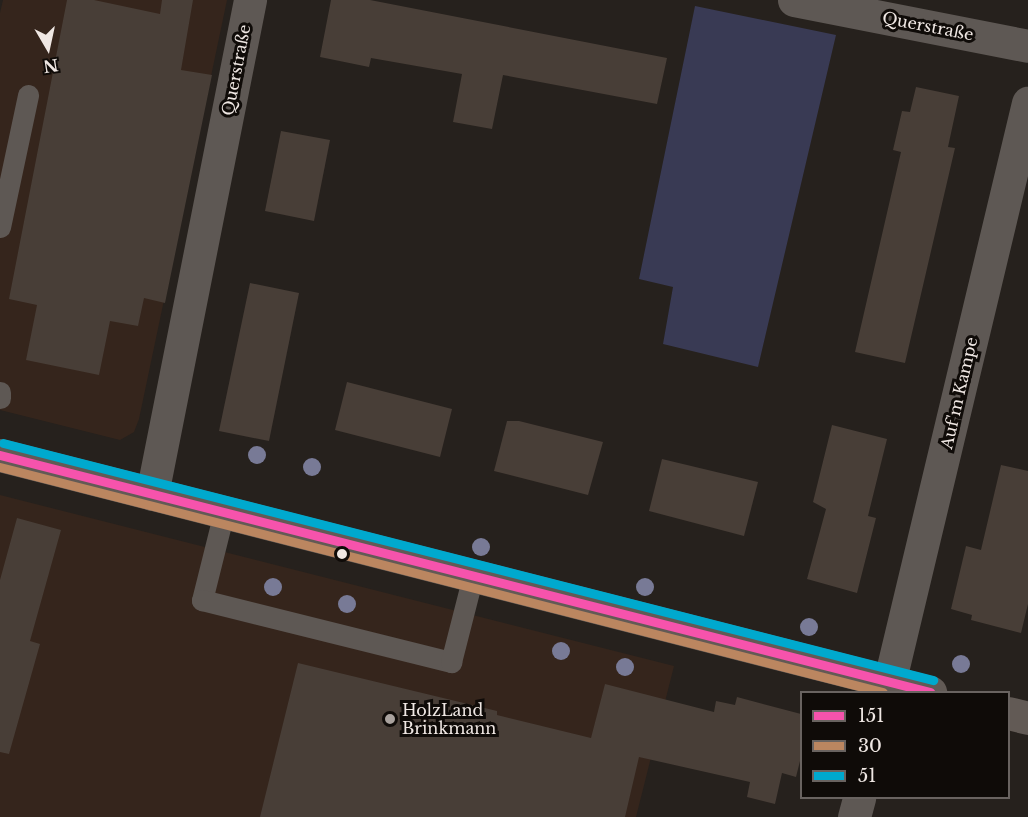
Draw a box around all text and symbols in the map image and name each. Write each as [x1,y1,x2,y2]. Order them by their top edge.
street label: Querstraße [881,8,975,44]
north arrow [18,18,78,78]
street label: Querstraße [218,23,254,117]
text: N [42,55,60,77]
street label: Auf'm Kampe [937,335,981,451]
unlabelled marker [336,548,348,560]
legend [800,691,1010,799]
place label: HolzLand Brinkmann [402,700,496,738]
text: 151 [858,705,884,727]
marker: HolzLand Brinkmann [383,712,397,726]
text: 30 [858,735,882,757]
text: 51 [858,765,876,787]

